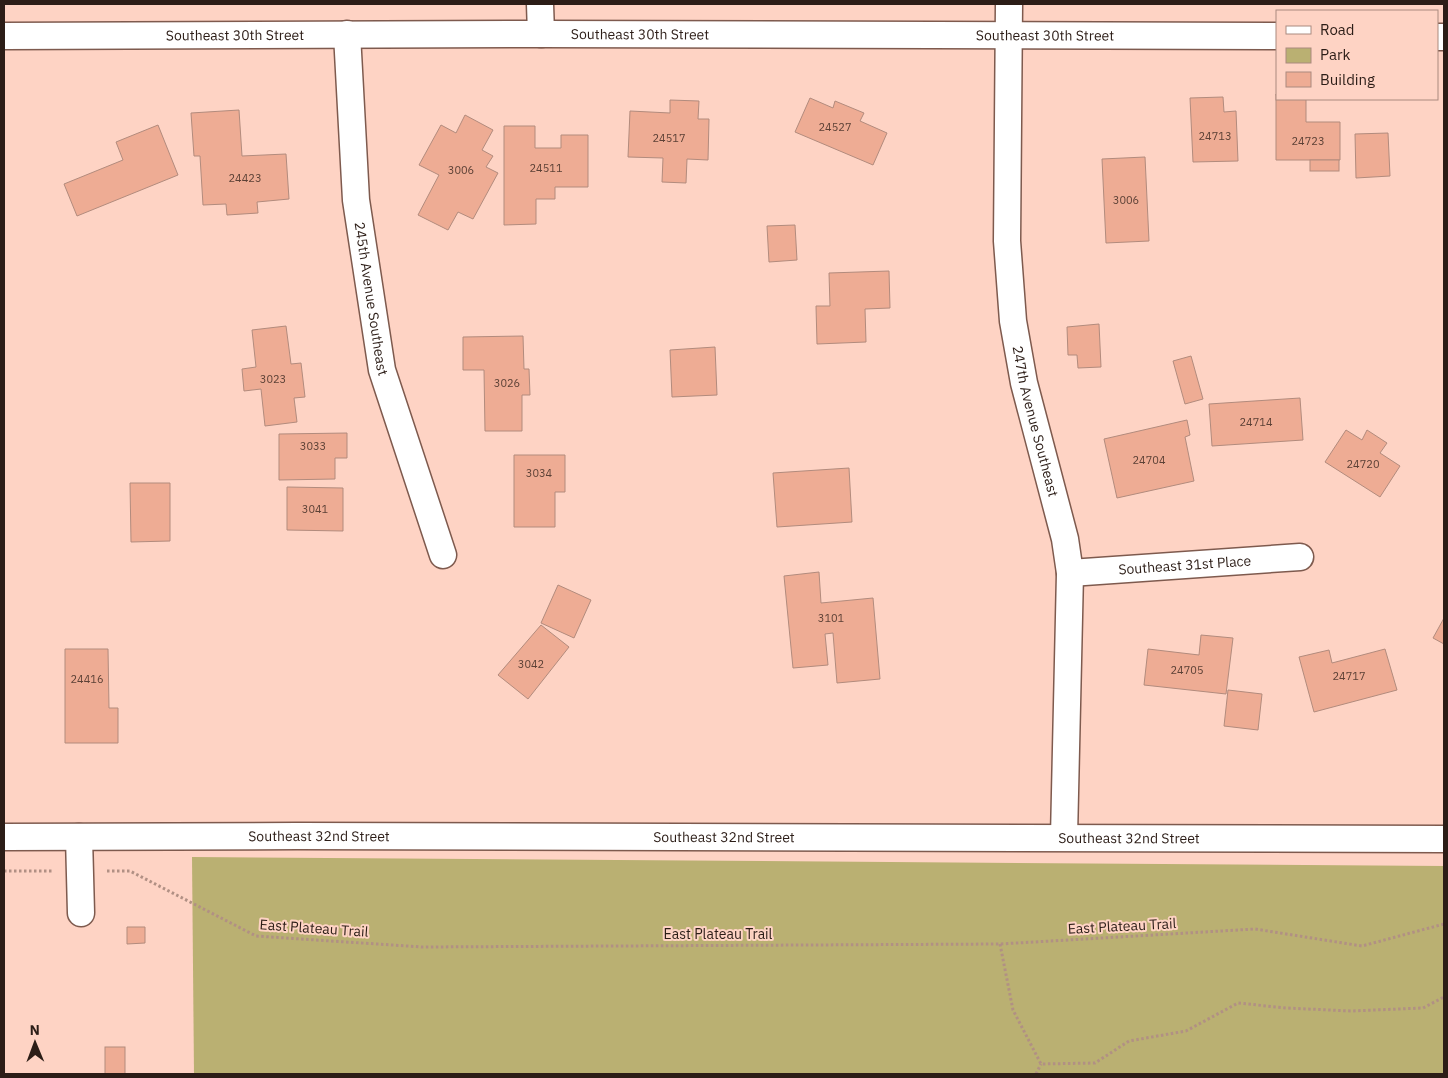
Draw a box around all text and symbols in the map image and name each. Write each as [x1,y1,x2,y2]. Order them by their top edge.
legend [1276,10,1438,100]
text: Road [1320,20,1355,39]
street label: Southeast 30th Street [571,25,709,43]
street label: Southeast 30th Street [166,26,304,44]
street label: Southeast 30th Street [976,26,1114,45]
text: Park [1320,45,1350,64]
text: Building [1320,70,1375,89]
house number: 24527 [819,120,852,134]
house number: 24713 [1199,129,1232,143]
house number: 24517 [653,131,686,145]
house number: 24723 [1292,134,1325,148]
house number: 24511 [530,161,563,175]
house number: 3006 [448,163,474,177]
house number: 24423 [229,171,262,185]
house number: 3006 [1113,193,1139,207]
street label: 245th Avenue Southeast [350,221,392,378]
street label: 247th Avenue Southeast [1009,344,1063,499]
house number: 3023 [260,372,286,386]
house number: 3026 [494,376,520,390]
house number: 24714 [1240,415,1273,429]
house number: 3033 [300,439,326,453]
house number: 24704 [1133,453,1166,467]
house number: 24720 [1347,457,1380,471]
house number: 3034 [526,466,553,480]
house number: 3041 [302,502,329,516]
street label: Southeast 31st Place [1118,551,1252,579]
house number: 3101 [818,611,845,625]
house number: 3042 [518,657,544,671]
house number: 24705 [1171,663,1204,677]
house number: 24717 [1333,669,1366,683]
house number: 24416 [71,672,104,686]
street label: Southeast 32nd Street [248,827,390,845]
street label: Southeast 32nd Street [653,828,795,846]
street label: Southeast 32nd Street [1058,829,1200,847]
street label: East Plateau Trail [1067,914,1177,938]
street label: East Plateau Trail [259,915,369,941]
street label: East Plateau Trail [664,925,773,943]
north arrow [10,1018,60,1068]
text: N [30,1021,40,1039]

